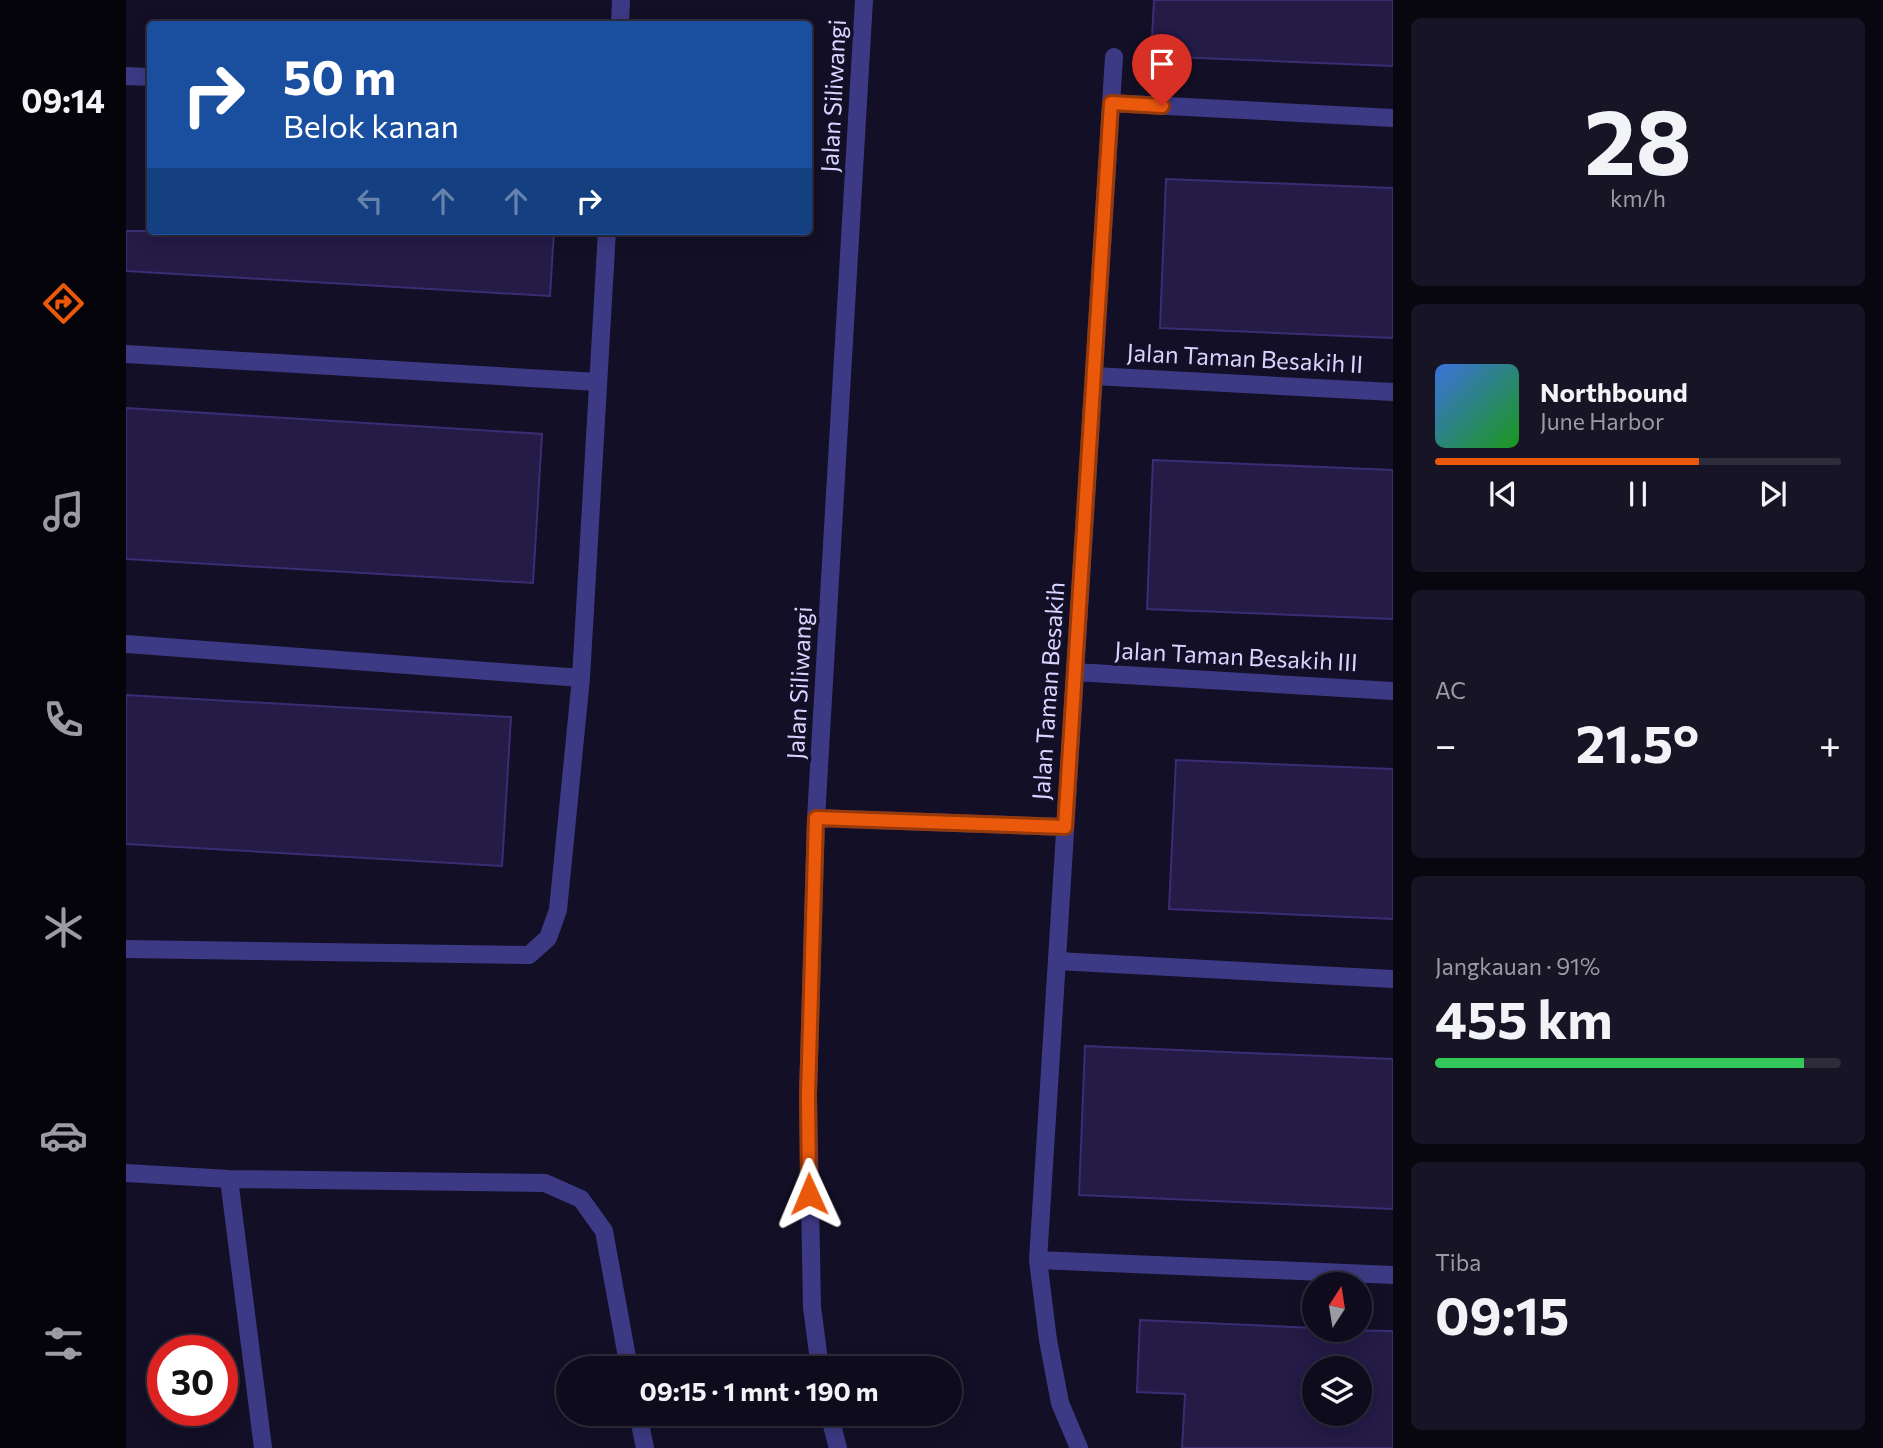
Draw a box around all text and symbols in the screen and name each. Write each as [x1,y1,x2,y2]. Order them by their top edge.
street label: Jalan Siliwangi [814,19,851,173]
pin [1132,34,1192,106]
text: 50 m [283,45,396,105]
icon: arrive [1143,45,1181,83]
icon: right [168,49,259,140]
text: 09:14 [21,80,105,120]
text: 28 [1584,82,1692,194]
text: Belok kanan [283,105,459,145]
icon: left [351,182,389,220]
icon: ahead [424,182,462,220]
icon: ahead [497,182,535,220]
icon: right [570,182,608,220]
text: km/h [1610,184,1666,212]
icon: directions [39,279,88,328]
street label: Jalan Taman Besakih II [1126,337,1364,378]
text: Northbound [1540,376,1688,407]
text: June Harbor [1540,407,1664,435]
icon: previous [1484,475,1522,513]
icon: pause [1619,475,1657,513]
icon: next [1754,475,1792,513]
icon: music [39,487,88,536]
street label: Jalan Taman Besakih [1025,581,1070,801]
street label: Jalan Siliwangi [780,606,817,760]
street label: Jalan Taman Besakih III [1114,635,1358,676]
text: AC [1435,676,1466,704]
icon: phone [39,695,88,744]
text: 21.5° [1576,710,1699,774]
text: − [1435,720,1457,767]
text: + [1819,720,1841,767]
icon: climate [39,903,88,952]
text: Jangkauan · 91% [1435,952,1600,980]
text: 455 km [1435,986,1613,1050]
icon: car [39,1111,88,1160]
position arrow [772,1157,846,1231]
text: Tiba [1435,1248,1481,1276]
north arrow [1302,1272,1372,1342]
map controls [1302,1272,1372,1426]
text: 09:15 [1435,1282,1569,1346]
icon: filters [39,1319,88,1368]
speed limit sign: 30 [147,1335,238,1426]
button: layers [1302,1356,1372,1426]
text: 09:15 · 1 mnt · 190 m [640,1375,878,1406]

